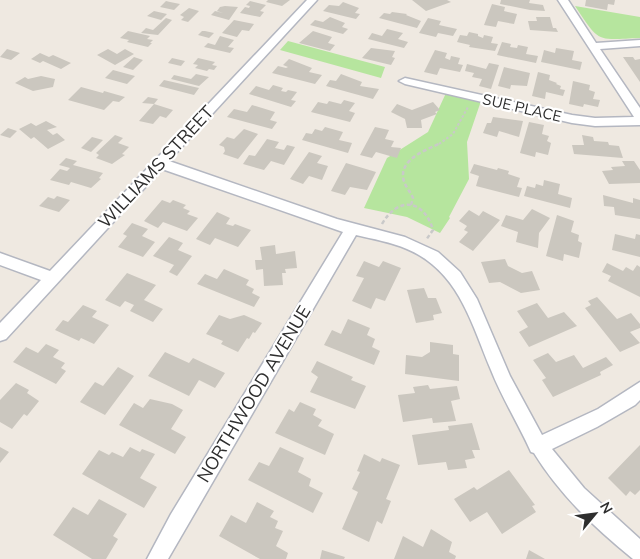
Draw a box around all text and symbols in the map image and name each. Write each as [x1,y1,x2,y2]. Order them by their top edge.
street label: SUE PLACE [481,89,564,126]
street label: WILLIAMS STREET [93,100,219,233]
street label: NORTHWOOD AVENUE [192,301,316,486]
north arrow [570,489,620,539]
text: N [596,499,617,517]

